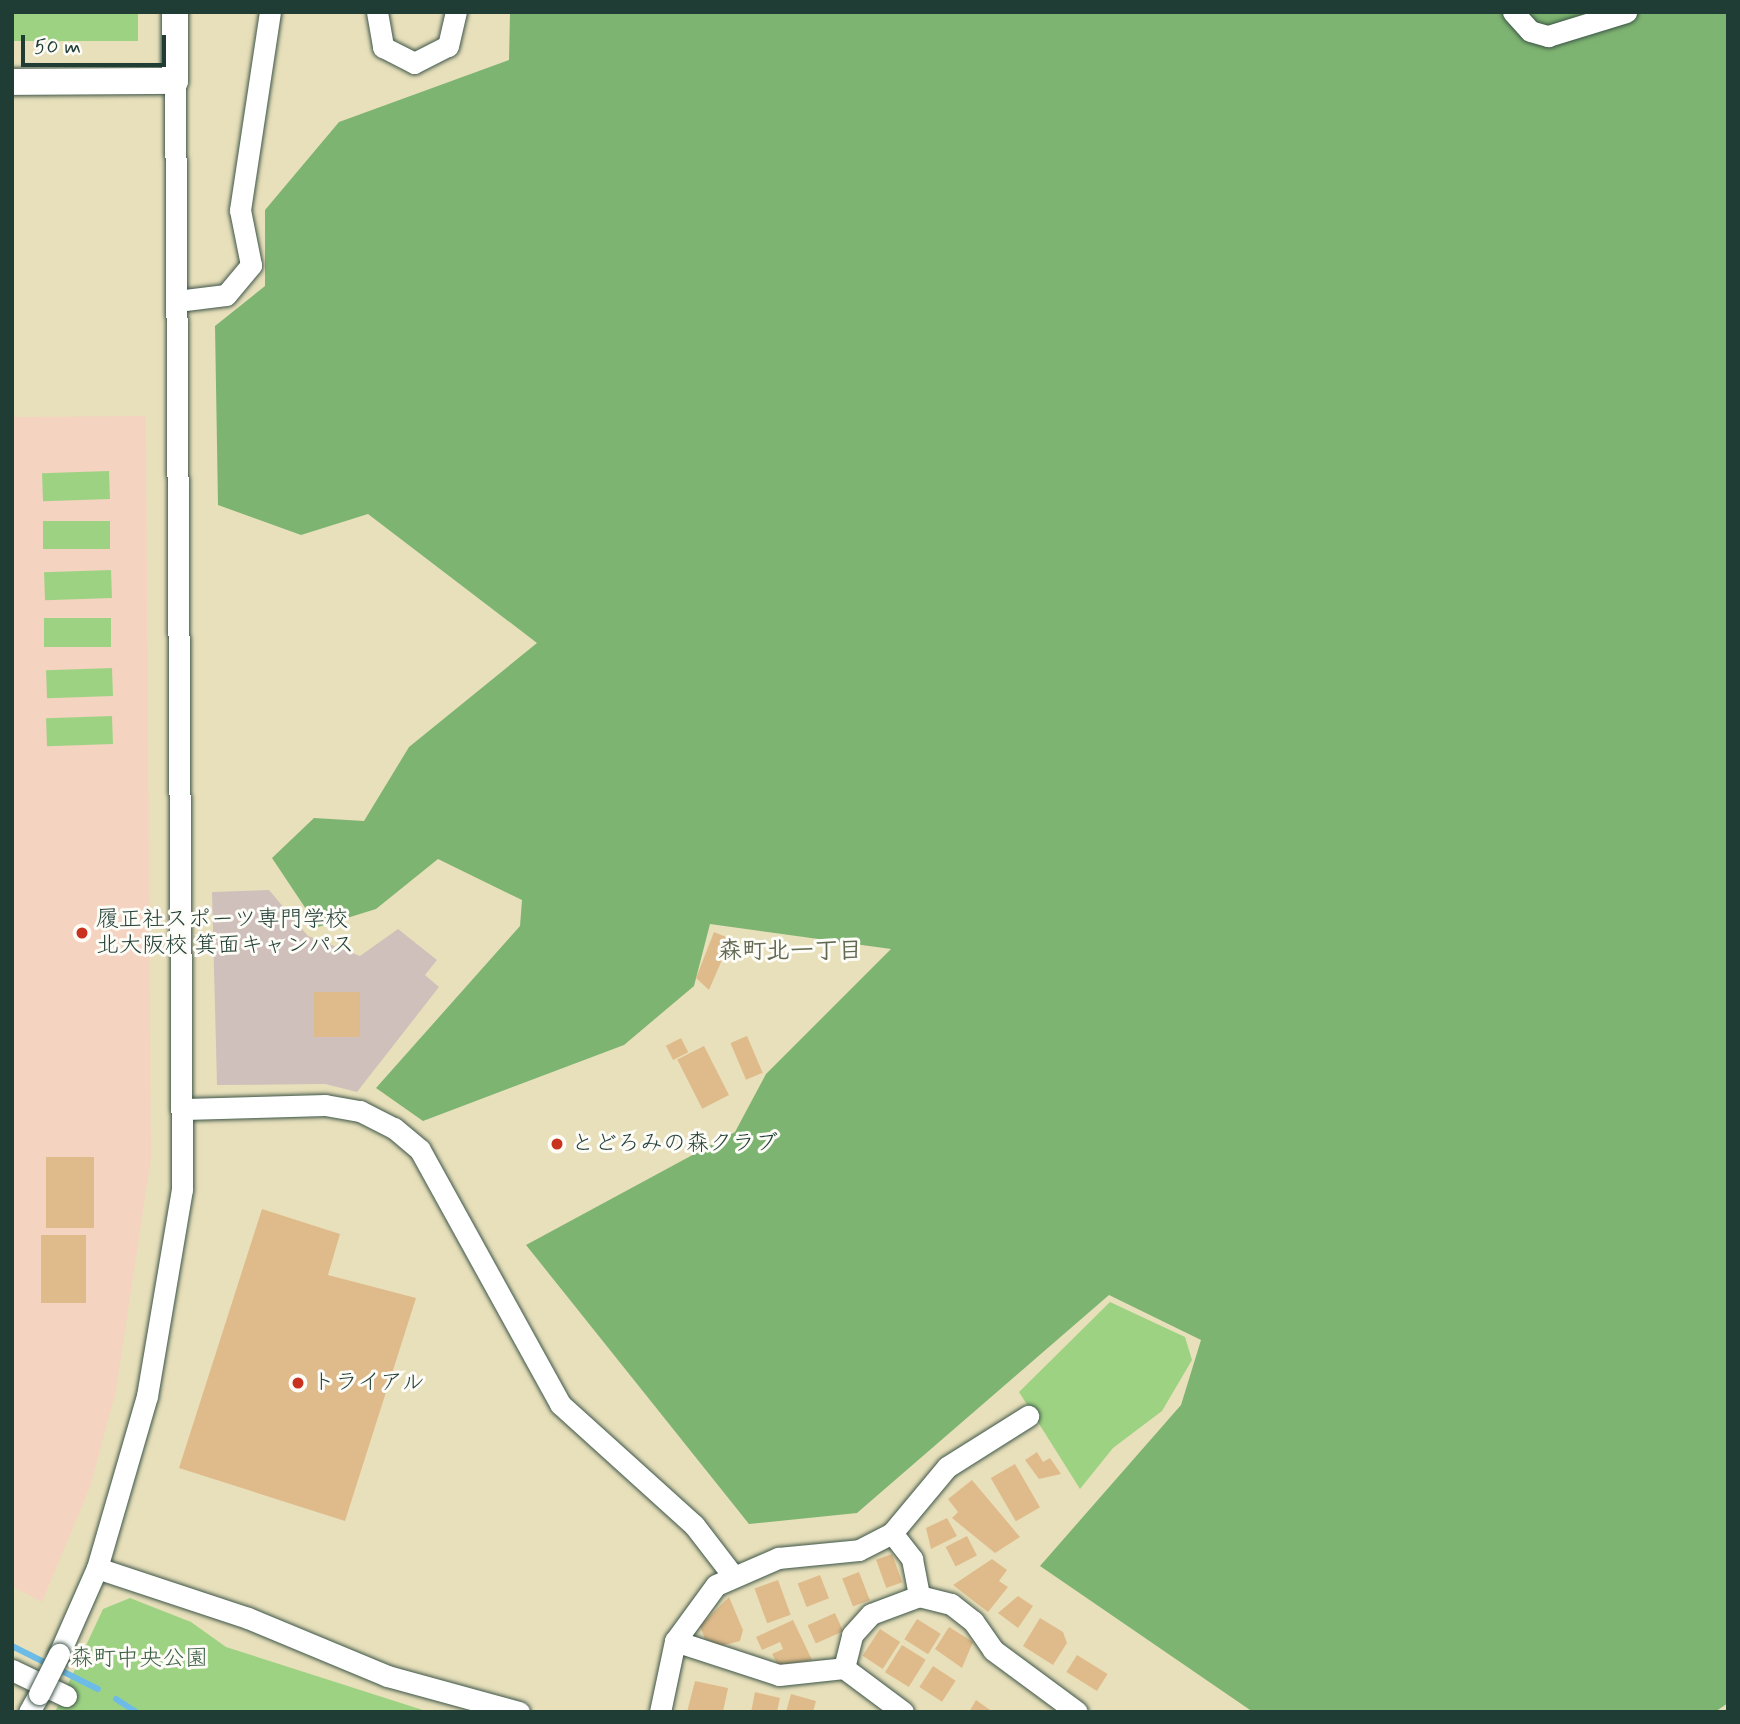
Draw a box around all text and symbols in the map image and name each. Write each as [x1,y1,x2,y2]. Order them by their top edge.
scale bar [24,21,170,65]
text: 50 m [34,33,81,61]
place label: 履正社スポーツ専門学校 北大阪校 箕面キャンパス [96,906,355,960]
marker: 履正社スポーツ専門学校 北大阪校 箕面キャンパス [74,925,90,941]
district label: 森町北一丁目 [718,938,862,966]
place label: とどろみの森クラブ [571,1130,778,1158]
marker: とどろみの森クラブ [549,1136,565,1152]
place label: トライアル [312,1369,427,1397]
marker: トライアル [290,1375,306,1391]
park label: 森町中央公園 [70,1645,208,1673]

